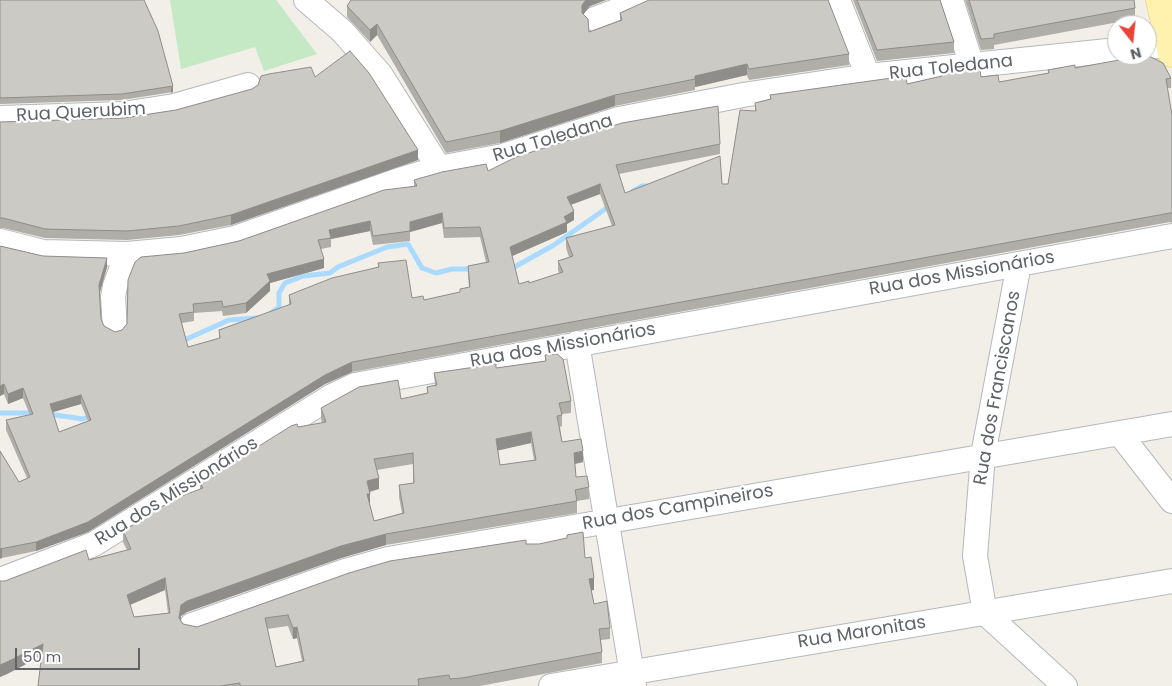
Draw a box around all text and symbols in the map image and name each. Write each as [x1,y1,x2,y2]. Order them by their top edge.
north arrow [1107,15,1157,65]
text: N [1128,42,1144,65]
street label: Rua Toledana [888,51,1014,85]
street label: Rua Querubim [16,99,146,127]
street label: Rua Toledana [490,110,616,168]
street label: Rua dos Missionários [868,247,1056,301]
street label: Rua dos Franciscanos [970,289,1026,487]
street label: Rua dos Missionários [469,319,657,373]
street label: Rua dos Missionários [92,433,262,551]
street label: Rua dos Campineiros [581,481,775,535]
street label: Rua Maronitas [796,612,928,654]
scale bar [18,638,142,670]
text: 50 m [23,646,61,667]

